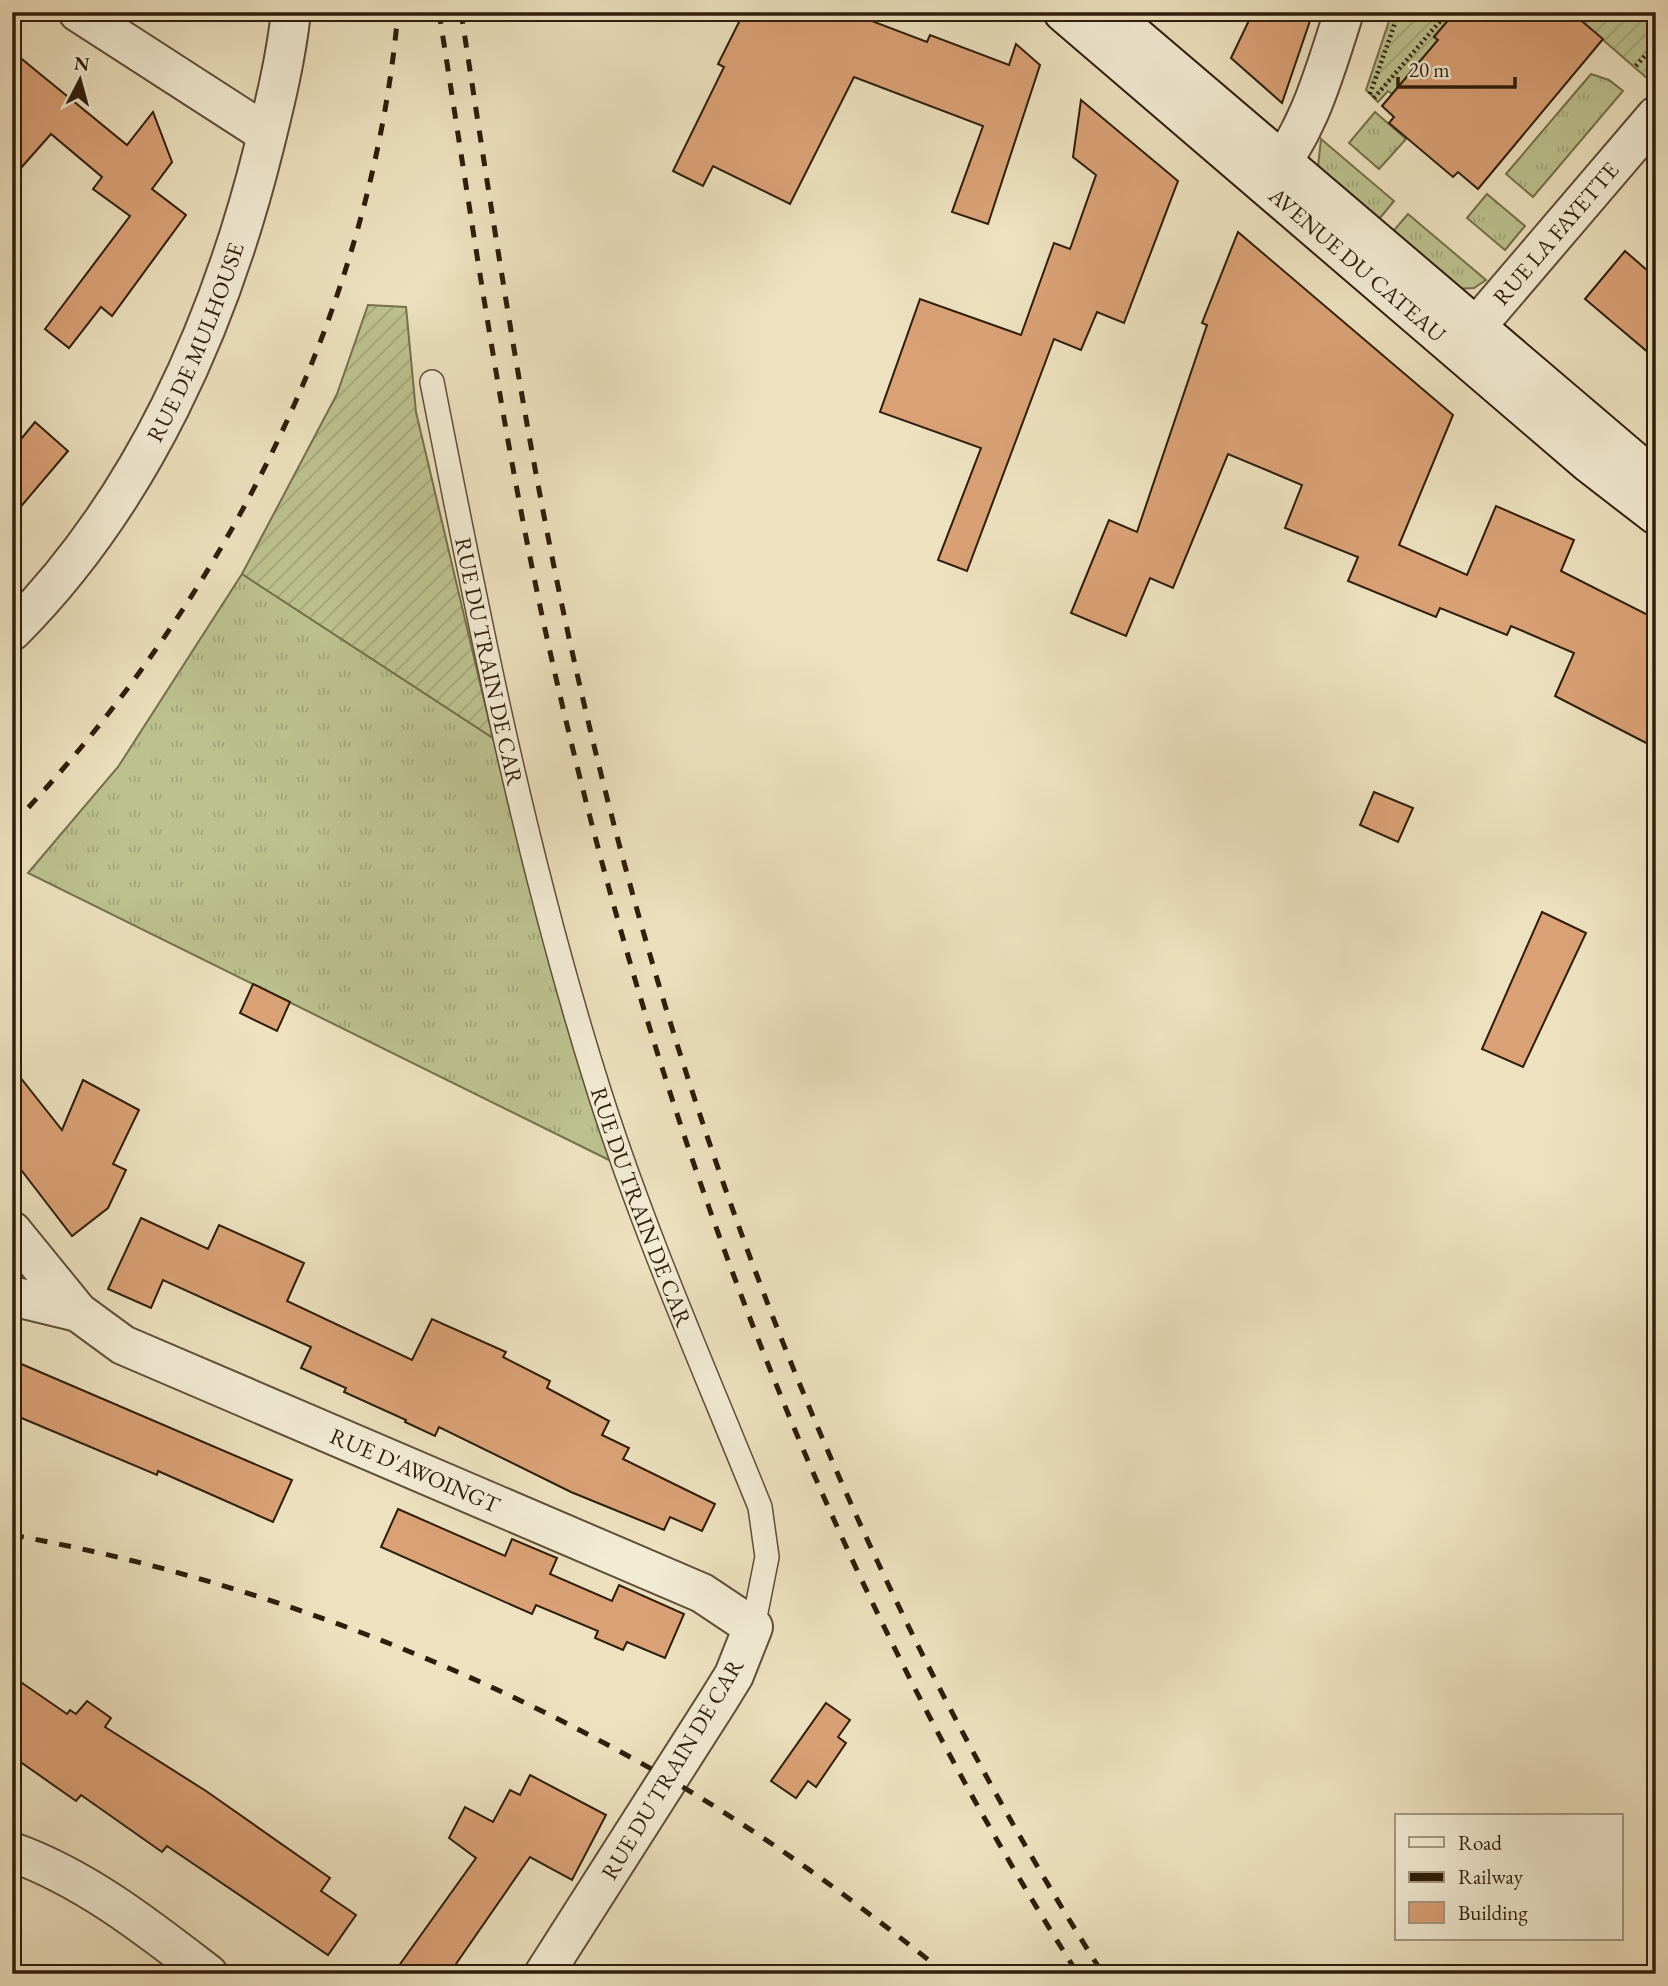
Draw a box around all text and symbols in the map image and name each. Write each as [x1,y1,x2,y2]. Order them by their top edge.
north arrow [46,46,116,116]
scale bar [1398,46,1516,90]
text: N [73,50,91,77]
text: 20 m [1409,56,1450,83]
street label: RUE LA FAYETTE [1486,155,1625,311]
street label: AVENUE DU CATEAU [1262,180,1452,349]
street label: RUE DE MULHOUSE [140,239,251,447]
street label: RUE DU TRAIN DE CAR [448,535,531,789]
street label: RUE DU TRAIN DE CAR [584,1083,700,1331]
street label: RUE D'AWOINGT [326,1421,505,1520]
street label: RUE DU TRAIN DE CAR [594,1652,750,1885]
legend [1395,1814,1622,1940]
text: Road [1458,1829,1502,1856]
text: Railway [1458,1863,1524,1890]
text: Building [1458,1899,1528,1926]

